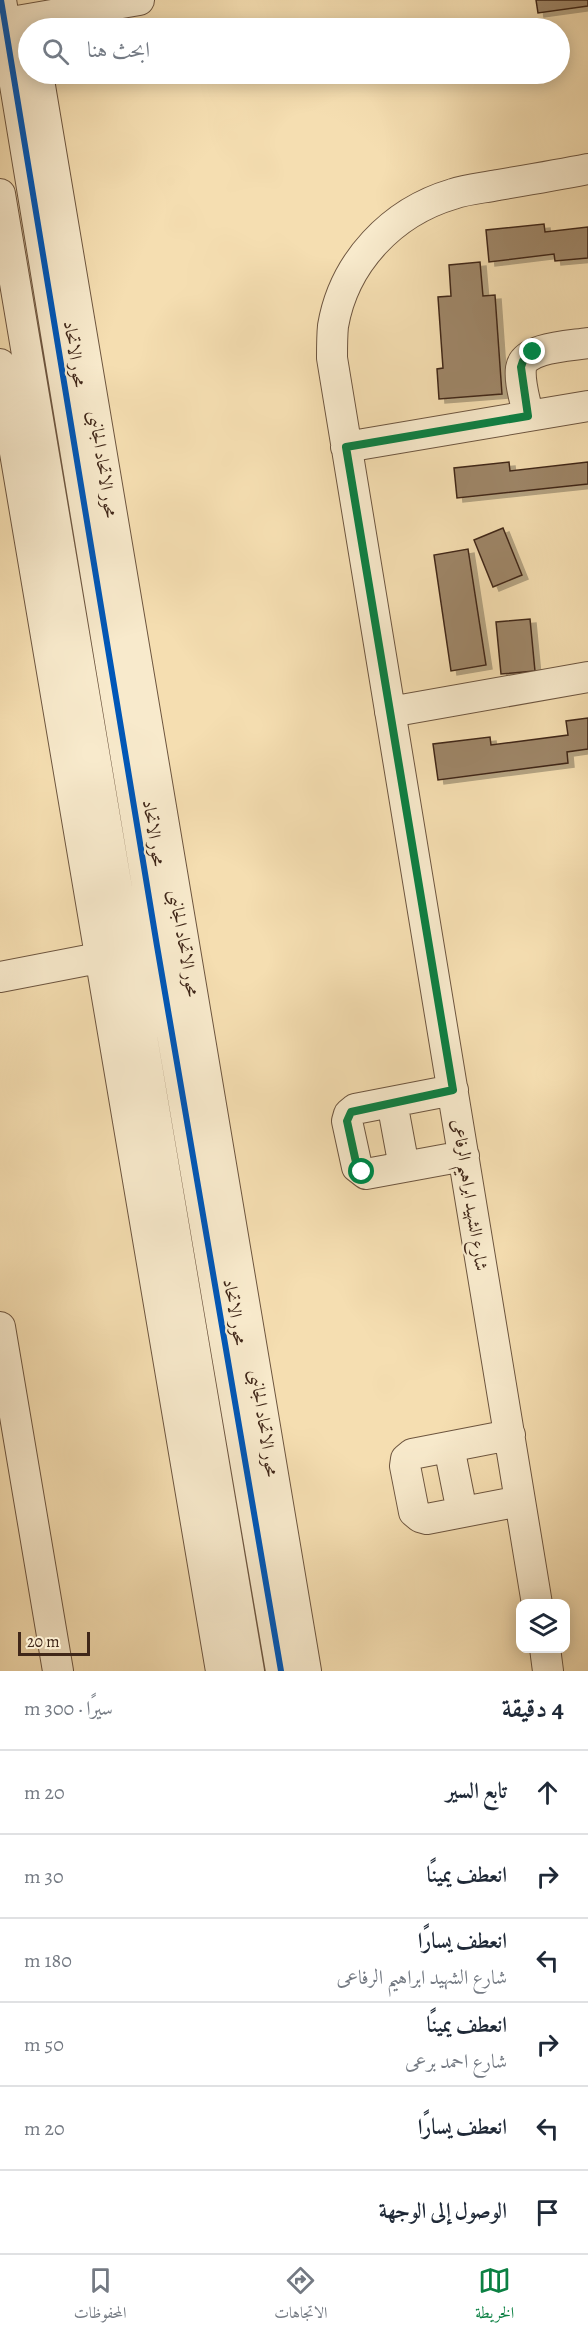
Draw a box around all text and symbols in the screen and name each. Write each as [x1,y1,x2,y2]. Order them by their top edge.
search box [18,18,570,84]
icon: search [39,35,72,68]
text: ابحث هنا [87,35,150,65]
street label: محور الاتحاد [58,319,92,389]
route end [519,338,545,364]
street label: محور الاتحاد الجانبى [81,409,123,520]
street label: محور الاتحاد [137,798,171,868]
street label: محور الاتحاد الجانبى [161,888,205,999]
street label: شارع الشهيد ابراهيم الرفاعى [440,1117,494,1274]
route start [348,1158,374,1184]
street label: محور الاتحاد [217,1277,253,1347]
street label: محور الاتحاد الجانبى [242,1368,284,1479]
map controls [516,1599,570,1653]
button: layers [516,1599,570,1653]
scale bar [18,1629,90,1656]
text: 20 m [27,1631,60,1653]
text: 4 دقيقة [502,1691,564,1726]
text: سيرًا · 300 m [24,1695,113,1722]
text: تابع السير [446,1776,507,1806]
icon: ahead [531,1776,564,1809]
text: 20 m [24,1779,65,1806]
text: انعطف يمينًا [427,1860,507,1890]
icon: right [531,1860,564,1893]
text: 30 m [24,1863,64,1890]
text: انعطف يسارًا [418,1926,507,1956]
icon: left [531,1944,564,1977]
text: 180 m [24,1947,72,1974]
text: شارع الشهيد ابراهيم الرفاعى [337,1964,507,1991]
text: انعطف يمينًا [427,2010,507,2040]
icon: right [531,2028,564,2061]
text: 50 m [24,2031,64,2058]
text: شارع احمد برعى [405,2048,507,2075]
text: انعطف يسارًا [418,2112,507,2142]
icon: left [531,2112,564,2145]
text: 20 m [24,2115,65,2142]
text: الوصول إلى الوجهة [379,2196,507,2226]
icon: arrive [531,2196,564,2229]
tab: المحفوظات [74,2264,127,2328]
tab: الاتجاهات [274,2264,328,2328]
tab: الخريطة [475,2264,514,2328]

